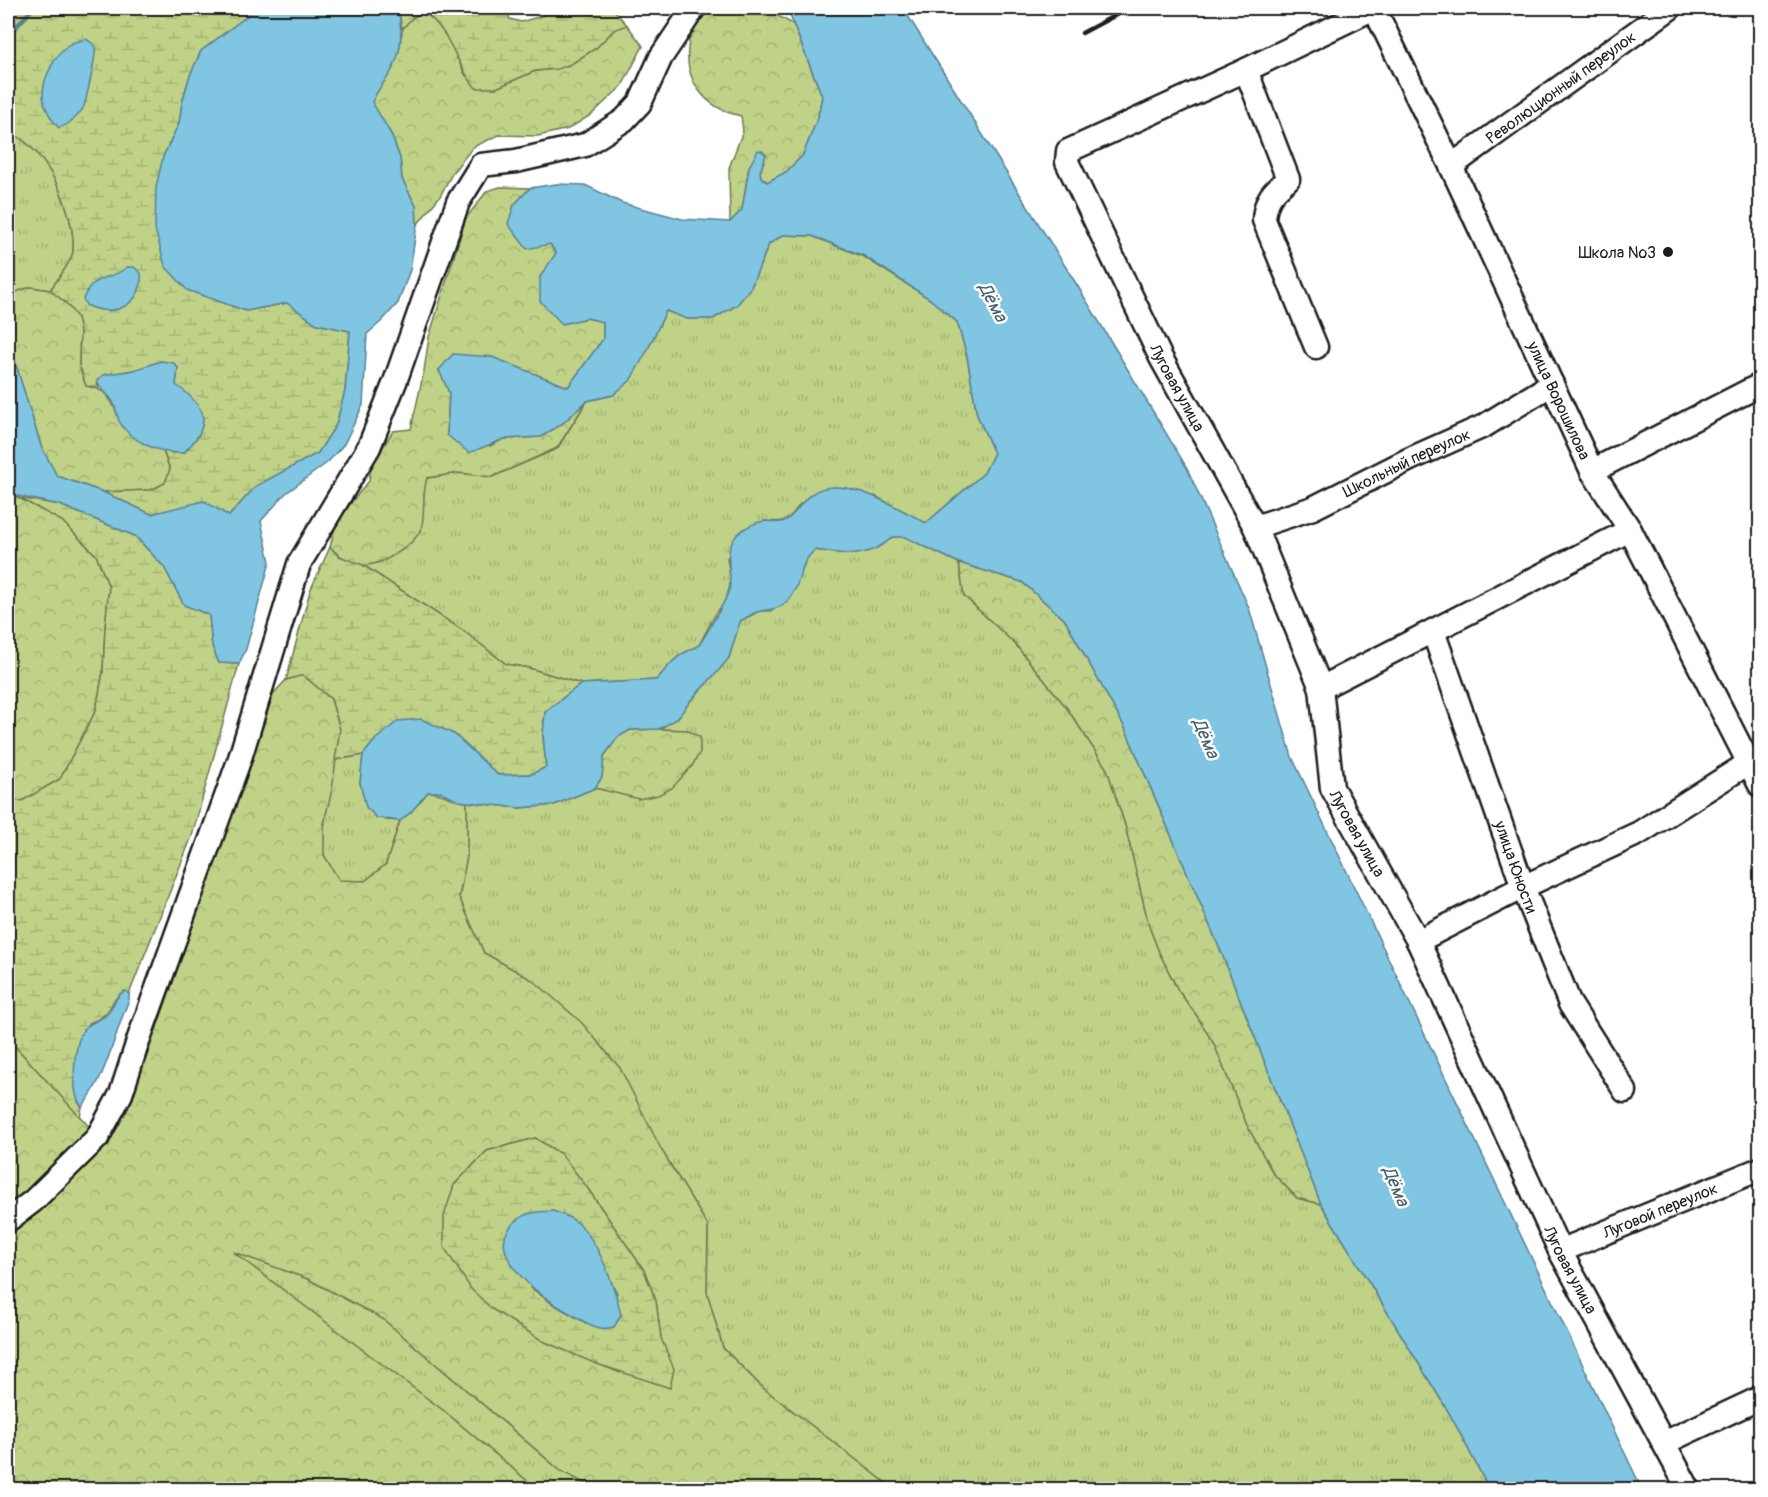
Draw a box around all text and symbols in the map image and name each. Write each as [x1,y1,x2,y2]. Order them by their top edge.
street label: Революционный переулок [1482,27,1640,149]
place label: Школа №3 [1578,243,1656,263]
marker: Школа №3 [1661,245,1675,259]
water label: Дёма [972,278,1013,327]
street label: улица Ворошилова [1522,338,1594,463]
street label: Луговая улица [1144,340,1209,435]
street label: Школьный переулок [1340,424,1474,502]
water label: Дёма [1187,714,1225,763]
street label: Луговая улица [1324,786,1389,881]
street label: улица Юности [1489,817,1541,916]
water label: Дёма [1377,1162,1415,1211]
street label: Луговой переулок [1599,1179,1720,1244]
street label: Луговая улица [1538,1222,1601,1318]

